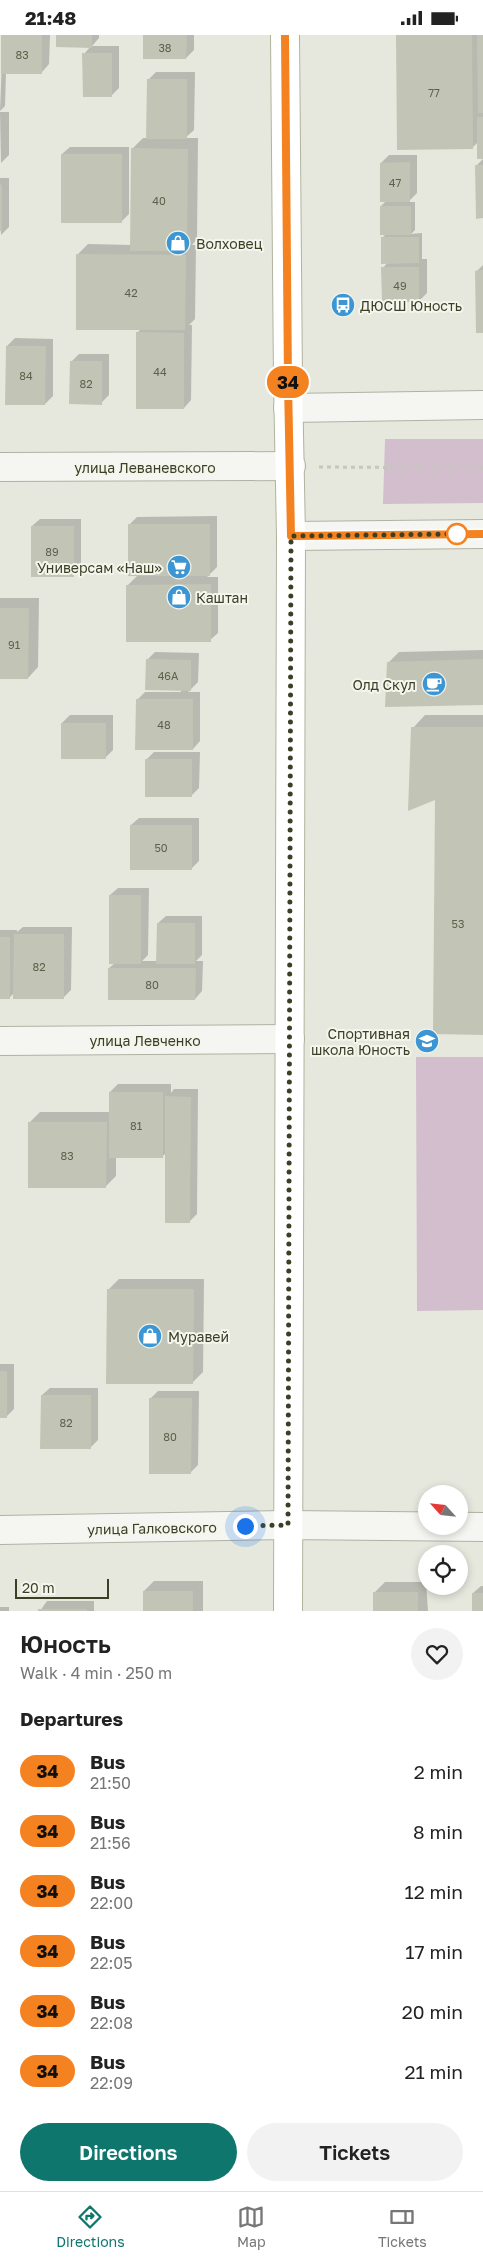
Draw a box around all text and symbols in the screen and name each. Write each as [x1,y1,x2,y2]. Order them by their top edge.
text: 21:48 [25,6,77,29]
house number: 38 [158,41,172,54]
house number: 83 [15,48,29,61]
house number: 77 [428,86,440,99]
house number: 47 [389,176,401,189]
house number: 40 [152,194,166,207]
shop icon: Волховец [165,230,191,256]
place label: Волховец [196,235,263,252]
house number: 49 [393,279,407,292]
house number: 42 [124,286,138,299]
bus stop icon: ДЮСШ Юность [330,292,356,318]
place label: ДЮСШ Юность [360,297,462,314]
house number: 44 [153,365,167,378]
line badge: 34 [266,366,310,398]
house number: 84 [19,369,33,382]
text: 34 [277,371,299,393]
house number: 82 [79,377,93,390]
street label: улица Леваневского [74,459,216,476]
unlabelled marker [446,523,468,545]
house number: 89 [45,545,59,558]
supermarket icon: Универсам «Наш» [166,554,192,580]
place label: Универсам «Наш» [37,559,162,576]
shop icon: Каштан [166,584,192,610]
place label: Каштан [196,589,248,606]
house number: 91 [8,638,20,651]
house number: 46А [158,669,179,682]
cafe icon: Олд Скул [421,671,447,697]
place label: Олд Скул [352,676,416,693]
house number: 48 [157,718,171,731]
house number: 50 [154,841,168,854]
house number: 53 [452,917,464,930]
house number: 82 [32,960,46,973]
house number: 80 [145,978,159,991]
place label: Спортивная школа Юность [311,1025,410,1058]
school or university icon: Спортивная школа Юность [414,1028,440,1054]
street label: улица Левченко [89,1032,201,1049]
house number: 81 [130,1119,142,1132]
house number: 83 [60,1149,74,1162]
shop icon: Муравей [137,1323,163,1349]
place label: Муравей [168,1328,229,1345]
house number: 82 [59,1416,73,1429]
house number: 80 [163,1430,177,1443]
north arrow [418,1485,468,1535]
map controls [418,1485,468,1595]
your location [233,1514,258,1539]
street label: улица Галковского [87,1518,217,1538]
button: locate [418,1545,468,1595]
scale bar [15,1576,109,1599]
text: 20 m [22,1579,55,1596]
button: heart [411,1628,463,1680]
text: Юность [20,1629,111,1658]
text: Walk · 4 min · 250 m [20,1663,172,1683]
text: Departures [20,1707,123,1730]
text: Bus [90,1750,125,1773]
text: 34 [36,1760,59,1782]
text: 2 min [414,1760,463,1783]
text: 21:50 [90,1773,131,1793]
text: Bus [90,1810,125,1833]
text: 34 [36,1820,59,1842]
text: 8 min [413,1820,463,1843]
text: 21:56 [90,1833,131,1853]
text: Bus [90,1870,125,1893]
text: 34 [36,1880,59,1902]
text: 12 min [404,1880,463,1903]
text: 22:00 [90,1893,133,1913]
text: Bus [90,1930,125,1953]
text: 34 [36,1940,59,1962]
text: 17 min [405,1940,463,1963]
text: 22:05 [90,1953,133,1973]
text: Bus [90,1990,125,2013]
text: 34 [36,2000,59,2022]
text: 20 min [402,2000,463,2023]
text: 22:08 [90,2013,133,2033]
text: Bus [90,2050,125,2073]
text: 34 [36,2060,59,2082]
text: 21 min [404,2060,463,2083]
text: 22:09 [90,2073,133,2093]
button: Directions [20,2123,237,2181]
button: Tickets [247,2123,463,2181]
tab: Directions [56,2203,125,2250]
tab: Map [237,2203,266,2250]
tab: Tickets [378,2203,427,2250]

